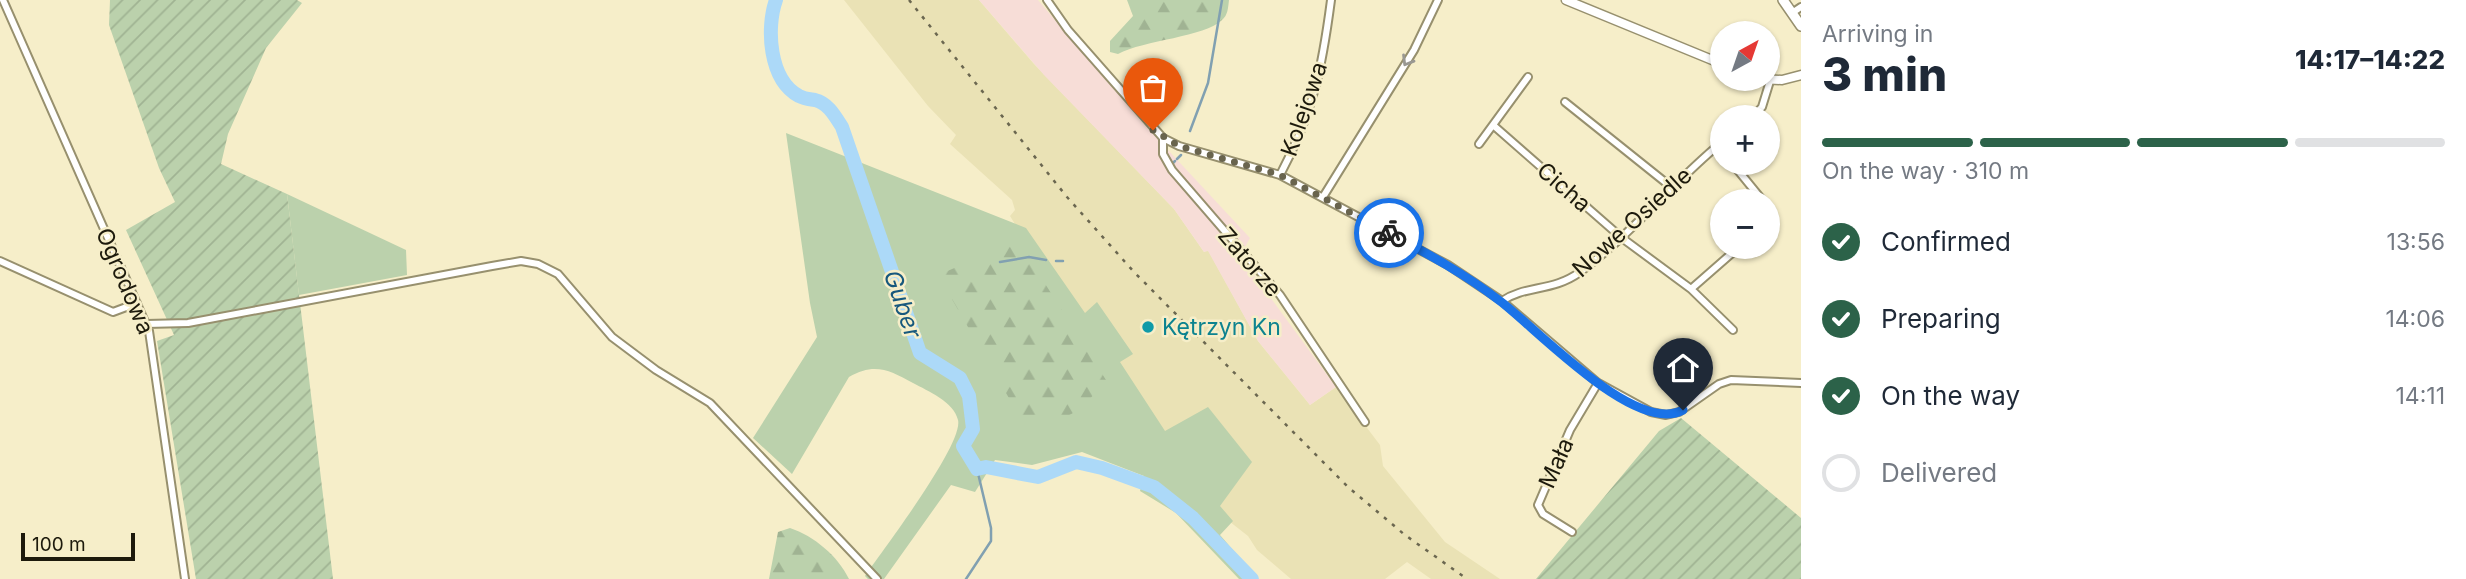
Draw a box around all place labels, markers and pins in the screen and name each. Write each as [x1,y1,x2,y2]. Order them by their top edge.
pin [1123,58,1183,130]
place label: Kętrzyn Kn [1162,313,1281,341]
marker: Kętrzyn Kn [1140,319,1156,335]
pin [1653,338,1713,410]

